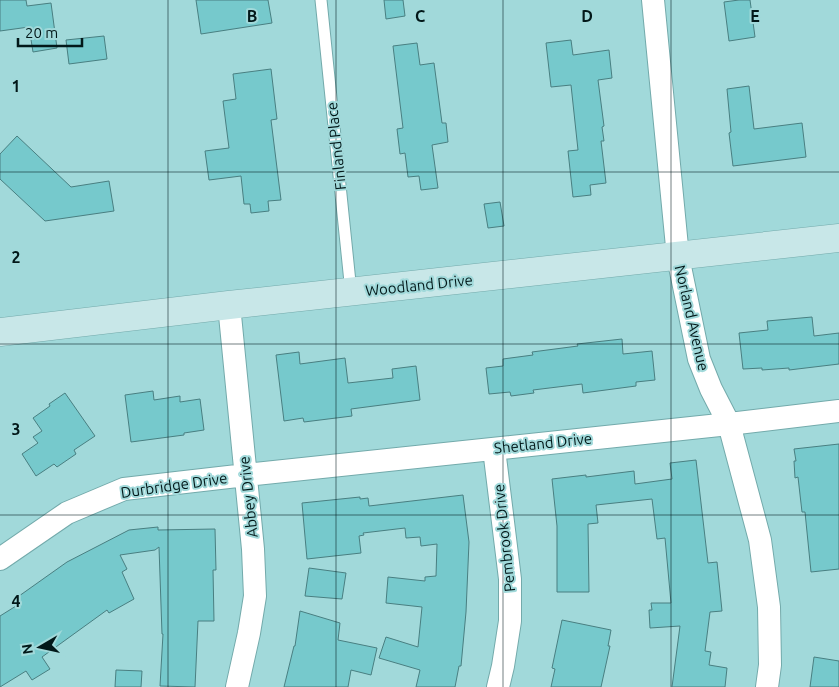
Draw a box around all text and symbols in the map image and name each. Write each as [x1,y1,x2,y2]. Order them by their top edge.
text: B [247,7,257,25]
text: C [415,7,425,25]
text: D [581,7,593,25]
text: E [750,7,760,25]
scale bar [18,15,81,47]
text: 20 m [25,24,58,41]
text: 1 [11,77,21,95]
street label: Finland Place [323,101,349,191]
text: 2 [11,248,21,266]
street label: Norland Avenue [672,263,712,373]
street label: Woodland Drive [364,271,474,299]
text: 3 [11,420,21,438]
street label: Shetland Drive [493,429,593,457]
street label: Abbey Drive [235,455,261,539]
street label: Durbridge Drive [120,469,228,501]
street label: Pembrook Drive [490,483,518,593]
text: 4 [11,592,21,610]
north arrow [15,622,65,672]
text: N [18,643,36,655]

